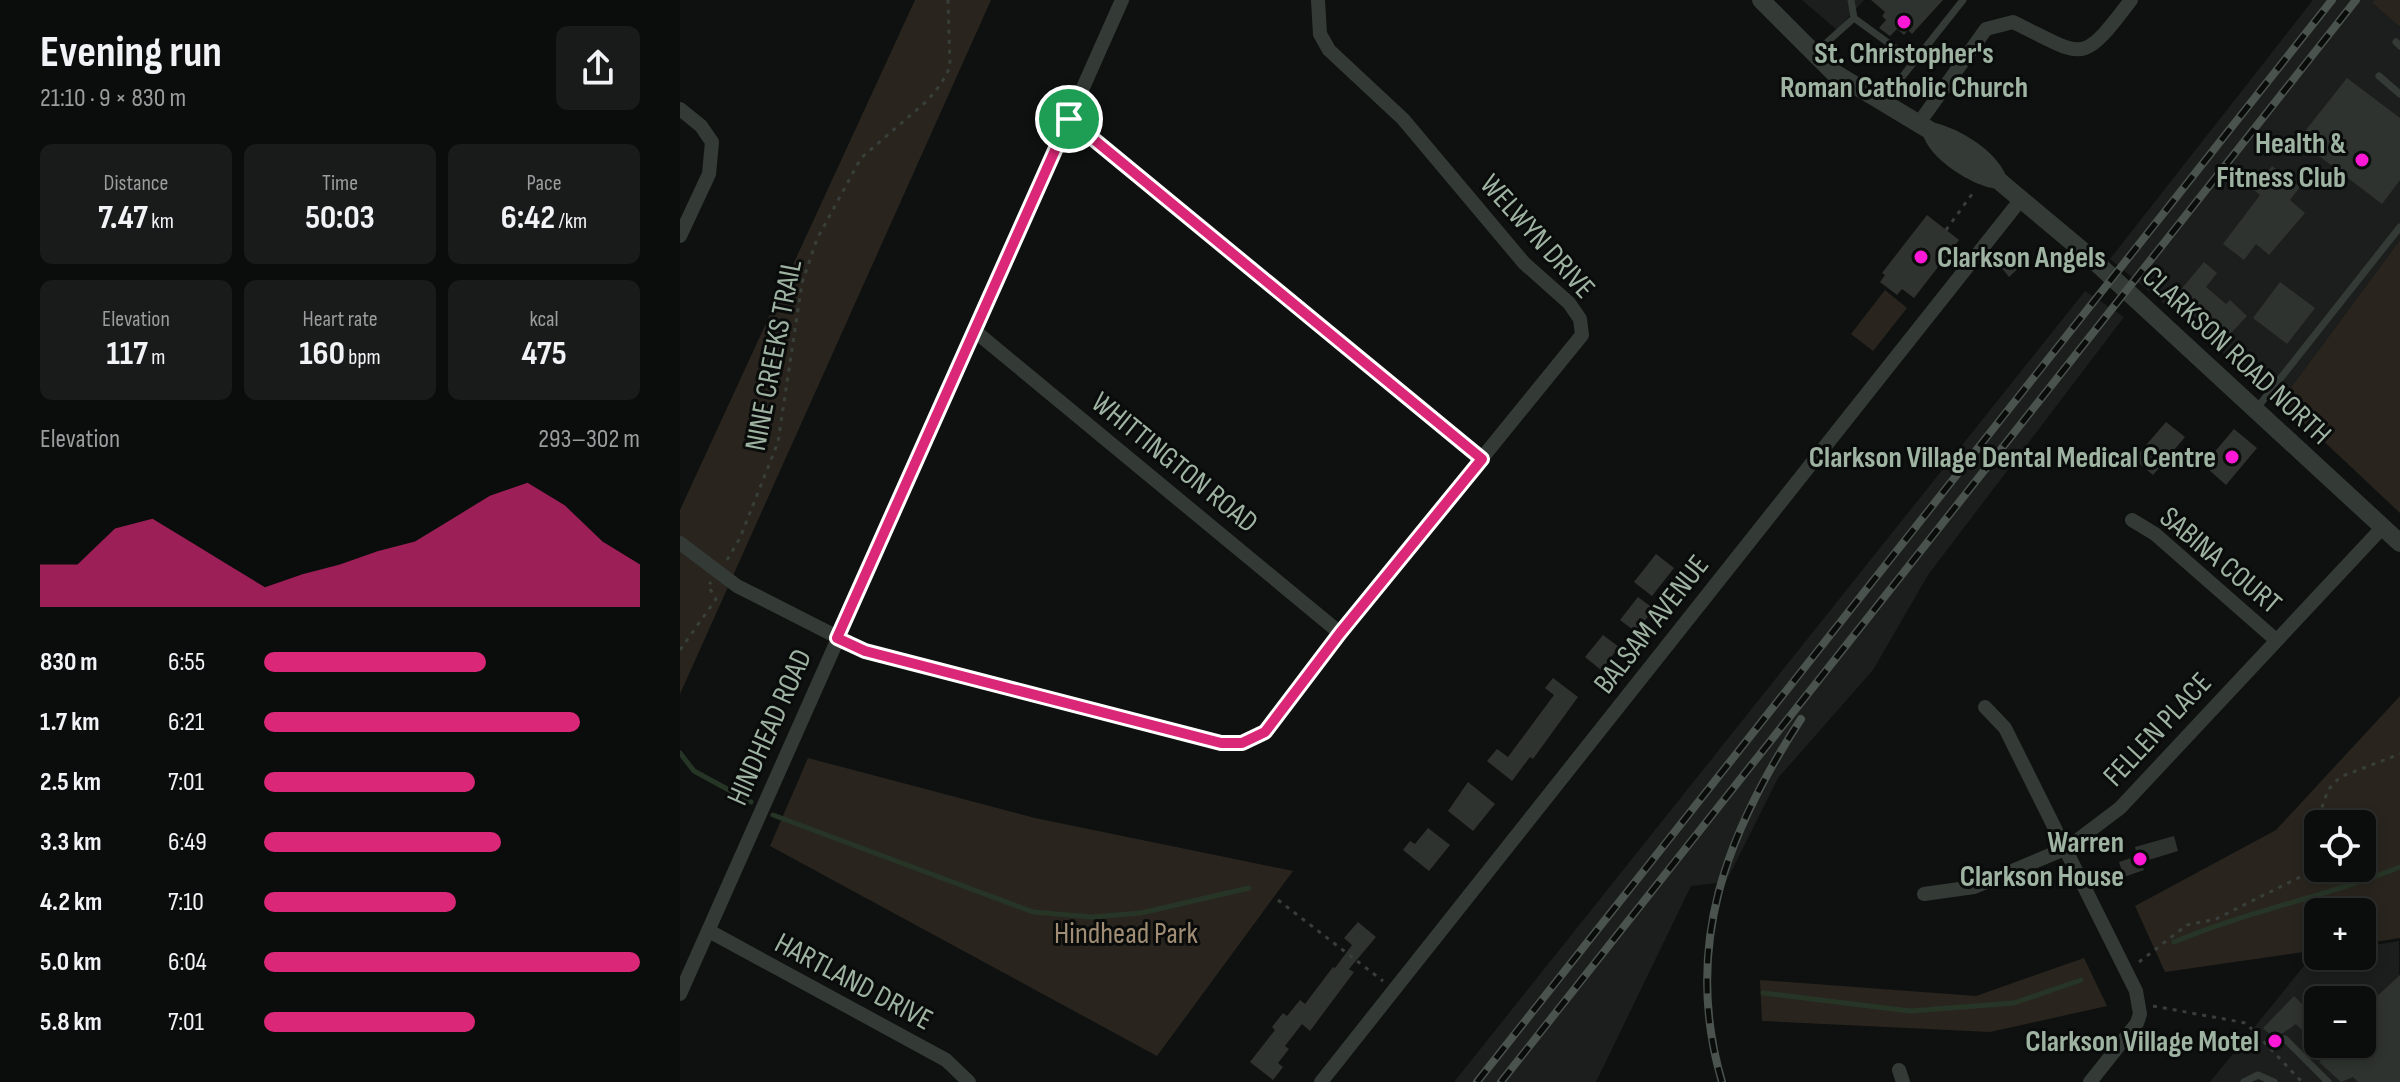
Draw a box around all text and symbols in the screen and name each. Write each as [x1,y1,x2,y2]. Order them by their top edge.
marker: St. Christopher's Roman Catholic Church [1895,13,1913,31]
text: Evening run [40,26,222,79]
button: share [556,26,640,110]
place label: St. Christopher's Roman Catholic Church [1780,36,2028,106]
text: 21:10 · 9 × 830 m [40,83,186,114]
pin [1035,85,1103,153]
icon: arrive [1047,97,1091,141]
place label: Health & Fitness Club [2216,126,2346,196]
marker: Health & Fitness Club [2353,151,2371,169]
street label: WELWYN DRIVE [1472,167,1602,306]
text: Distance [104,170,168,197]
text: Time [322,170,358,197]
text: Pace [526,170,562,197]
text: 7.47 [98,197,148,238]
text: 50:03 [305,197,375,238]
text: 6:42 [501,197,555,238]
text: km [148,208,174,235]
text: /km [555,208,587,235]
place label: Clarkson Angels [1937,240,2106,276]
marker: Clarkson Angels [1912,248,1930,266]
street label: NINE CREEKS TRAIL [738,257,810,454]
street label: CLARKSON ROAD NORTH [2134,259,2338,453]
text: Elevation [102,306,170,333]
text: Heart rate [302,306,378,333]
text: kcal [529,306,559,333]
text: 117 [107,333,148,374]
text: 160 [299,333,345,374]
text: 475 [521,333,567,374]
text: m [148,344,165,371]
text: bpm [345,344,381,371]
street label: WHITTINGTON ROAD [1084,385,1265,541]
text: Elevation [40,424,120,455]
text: 293–302 m [538,424,640,455]
place label: Clarkson Village Dental Medical Centre [1809,440,2216,476]
marker: Clarkson Village Dental Medical Centre [2223,448,2241,466]
street label: SABINA COURT [2152,500,2288,622]
street label: BALSAM AVENUE [1587,548,1717,701]
street label: HINDHEAD ROAD [720,644,820,811]
text: 830 m [40,647,98,678]
text: 6:55 [168,647,205,678]
street label: FELLEN PLACE [2096,665,2219,794]
text: 1.7 km [40,707,99,738]
text: 6:21 [168,707,204,738]
text: 2.5 km [40,767,101,798]
text: 7:01 [168,767,204,798]
map controls [2304,810,2376,1058]
button: locate [2304,810,2376,882]
place label: Warren Clarkson House [1960,825,2124,895]
text: 3.3 km [40,827,102,858]
text: 6:49 [168,827,207,858]
marker: Warren Clarkson House [2131,850,2149,868]
text: 4.2 km [40,887,102,918]
text: 7:10 [168,887,204,918]
button: + [2304,898,2376,970]
park label: Hindhead Park [1054,916,1198,952]
street label: HARTLAND DRIVE [769,925,938,1038]
text: 5.0 km [40,947,101,978]
text: 6:04 [168,947,207,978]
button: − [2304,986,2376,1058]
text: 5.8 km [40,1007,102,1038]
text: 7:01 [168,1007,204,1038]
place label: Clarkson Village Motel [2025,1024,2259,1060]
marker: Clarkson Village Motel [2266,1032,2284,1050]

